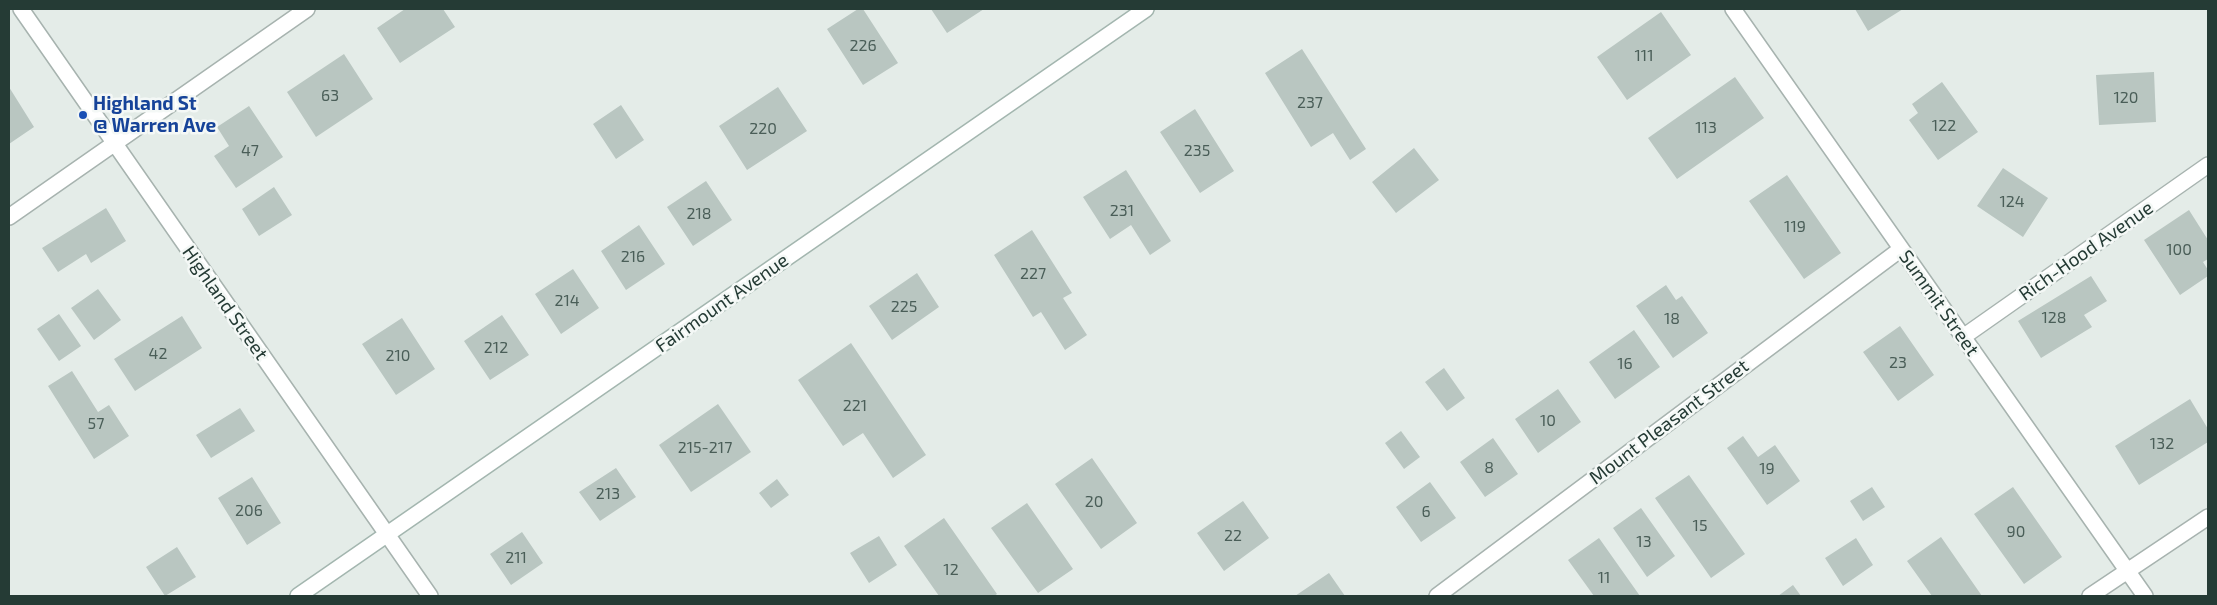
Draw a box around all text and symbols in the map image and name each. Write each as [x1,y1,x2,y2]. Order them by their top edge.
house number: 226 [849,36,877,56]
house number: 111 [1634,46,1654,66]
house number: 63 [321,86,339,106]
house number: 120 [2113,88,2139,108]
place label: Highland St @ Warren Ave [93,93,216,137]
house number: 237 [1297,93,1323,113]
marker: Highland St @ Warren Ave [77,109,89,121]
house number: 122 [1932,116,1956,136]
house number: 113 [1695,118,1717,138]
house number: 220 [749,119,777,139]
house number: 47 [241,141,259,161]
house number: 235 [1184,141,1210,161]
house number: 124 [1999,192,2025,212]
street label: Rich-Hood Avenue [2015,196,2157,306]
house number: 231 [1110,201,1134,221]
house number: 218 [686,204,712,224]
house number: 119 [1784,217,1806,237]
house number: 100 [2166,240,2192,260]
street label: Highland Street [177,242,273,364]
street label: Summit Street [1894,246,1984,360]
house number: 216 [621,247,645,267]
street label: Fairmount Avenue [651,249,793,357]
house number: 227 [1020,264,1046,284]
house number: 214 [554,291,580,311]
house number: 225 [891,297,917,317]
house number: 128 [2041,308,2067,328]
house number: 18 [1664,309,1680,329]
house number: 212 [484,338,508,358]
house number: 42 [149,344,167,364]
house number: 210 [385,346,411,366]
house number: 23 [1889,353,1907,373]
house number: 16 [1617,354,1633,374]
street label: Mount Pleasant Street [1585,355,1753,489]
house number: 221 [843,396,867,416]
house number: 10 [1540,411,1556,431]
house number: 57 [88,414,104,434]
house number: 132 [2150,434,2174,454]
house number: 215-217 [678,438,732,458]
house number: 8 [1484,458,1494,478]
house number: 19 [1759,459,1775,479]
house number: 213 [596,484,620,504]
house number: 20 [1085,492,1103,512]
house number: 206 [235,501,263,521]
house number: 6 [1421,502,1431,522]
house number: 15 [1693,516,1707,536]
house number: 90 [2007,522,2025,542]
house number: 22 [1224,526,1242,546]
house number: 13 [1636,532,1652,552]
house number: 211 [505,548,527,568]
house number: 12 [943,560,959,580]
house number: 11 [1598,568,1610,588]

